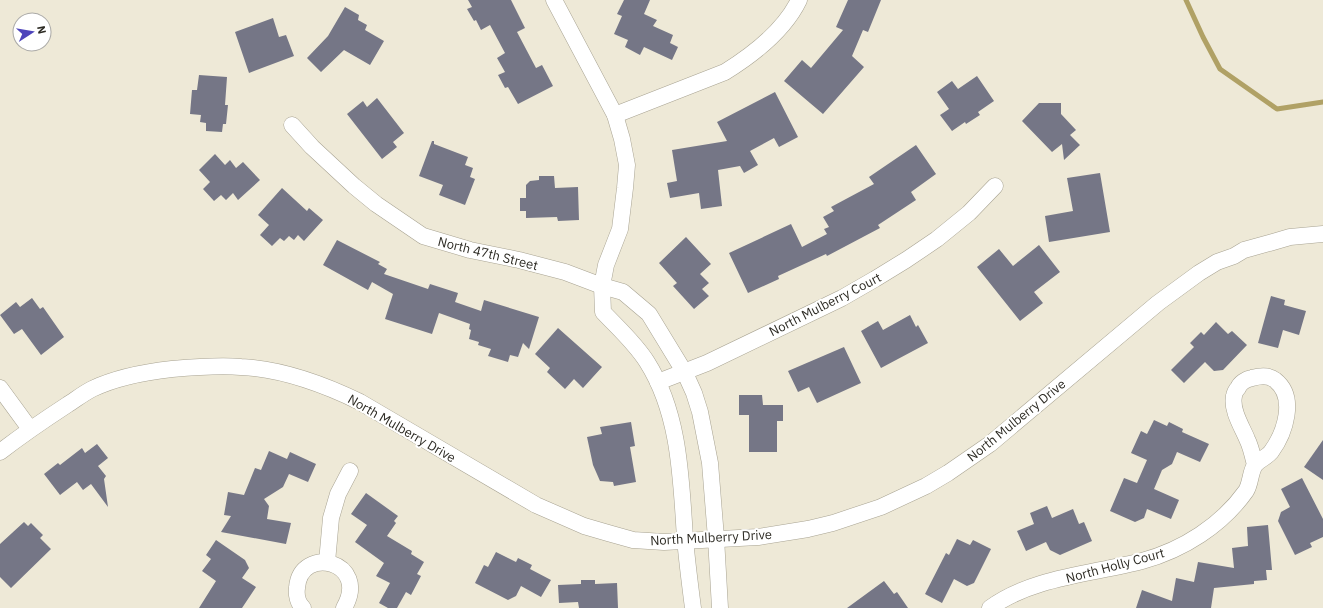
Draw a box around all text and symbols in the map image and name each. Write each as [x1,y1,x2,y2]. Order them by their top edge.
north arrow [12,12,52,52]
text: N [34,25,49,35]
street label: North 47th Street [436,233,540,274]
street label: North Mulberry Court [766,269,884,340]
street label: North Mulberry Drive [964,375,1069,465]
street label: North Mulberry Drive [345,391,459,466]
street label: North Mulberry Drive [650,526,772,549]
street label: North Holly Court [1064,544,1166,587]

